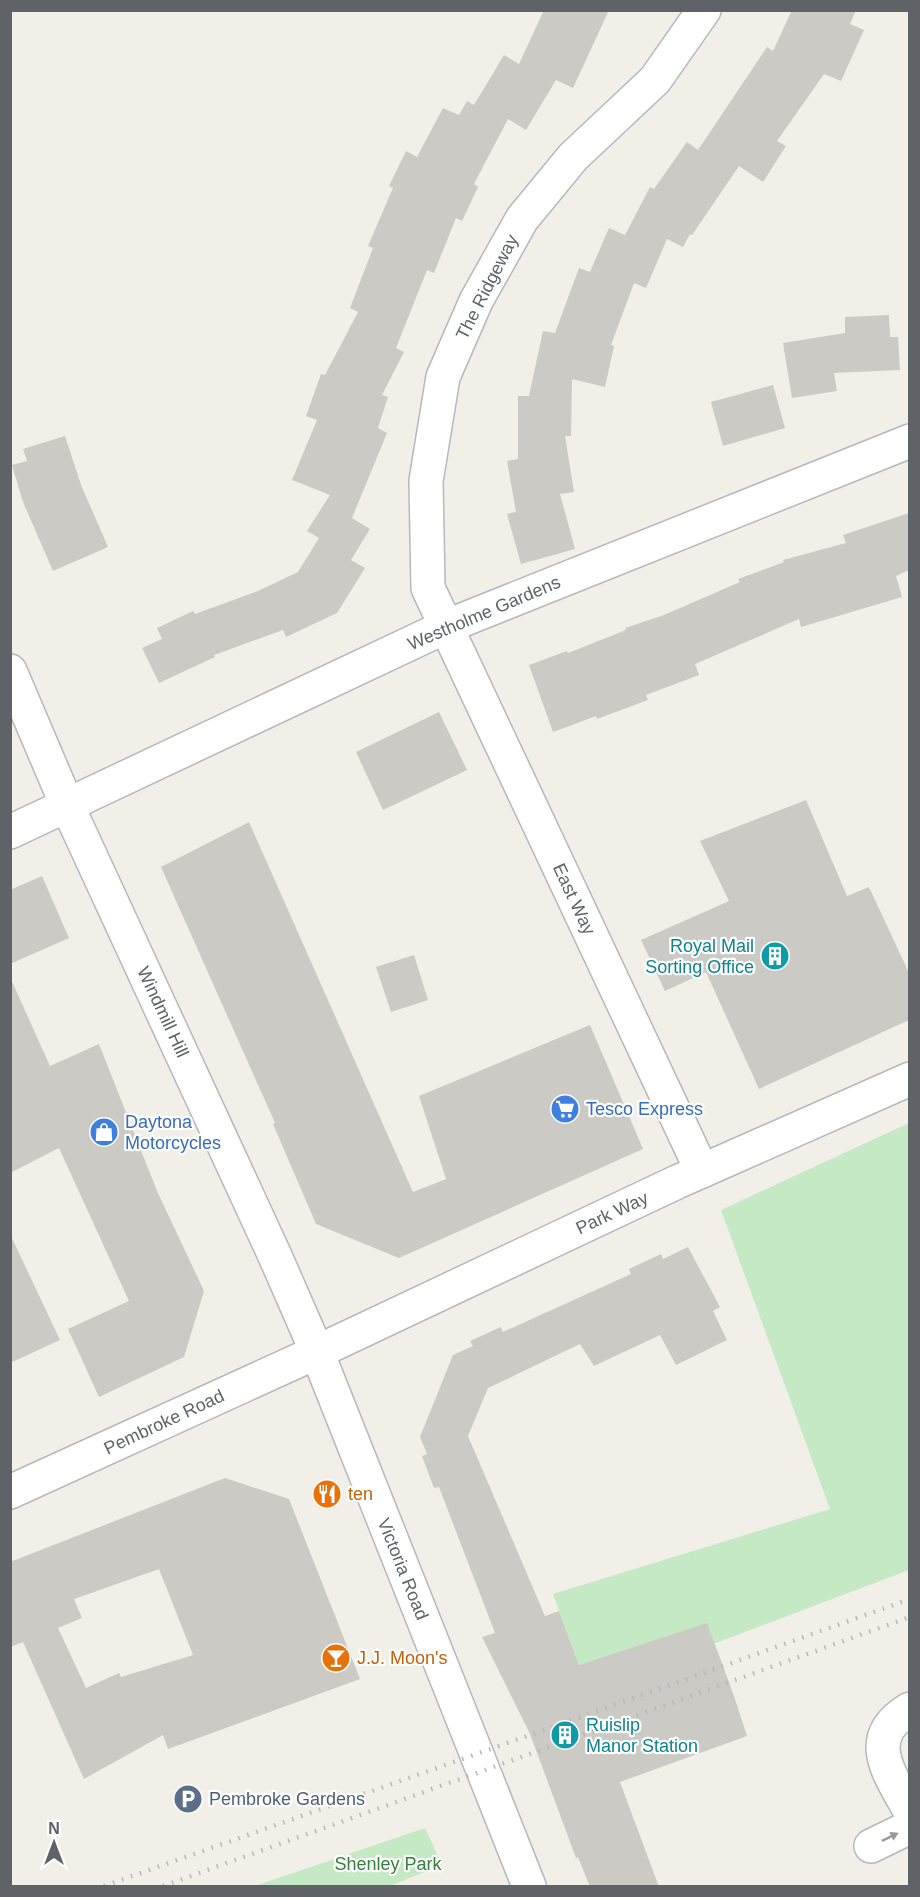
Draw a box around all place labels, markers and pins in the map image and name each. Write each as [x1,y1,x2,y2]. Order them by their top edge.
place label: Royal Mail Sorting Office [645,936,754,977]
building icon: Royal Mail Sorting Office [759,940,791,972]
supermarket icon: Tesco Express [549,1093,581,1125]
place label: Tesco Express [586,1099,703,1119]
place label: Daytona Motorcycles [125,1112,221,1153]
shop icon: Daytona Motorcycles [88,1116,120,1148]
restaurant icon: ten [311,1478,343,1510]
place label: ten [348,1484,373,1504]
bar icon: J.J. Moon's [320,1642,352,1674]
place label: J.J. Moon's [357,1648,447,1668]
place label: Ruislip Manor Station [586,1715,698,1756]
building icon: Ruislip Manor Station [549,1719,581,1751]
parking icon: Pembroke Gardens [172,1783,204,1815]
place label: Pembroke Gardens [209,1789,365,1809]

